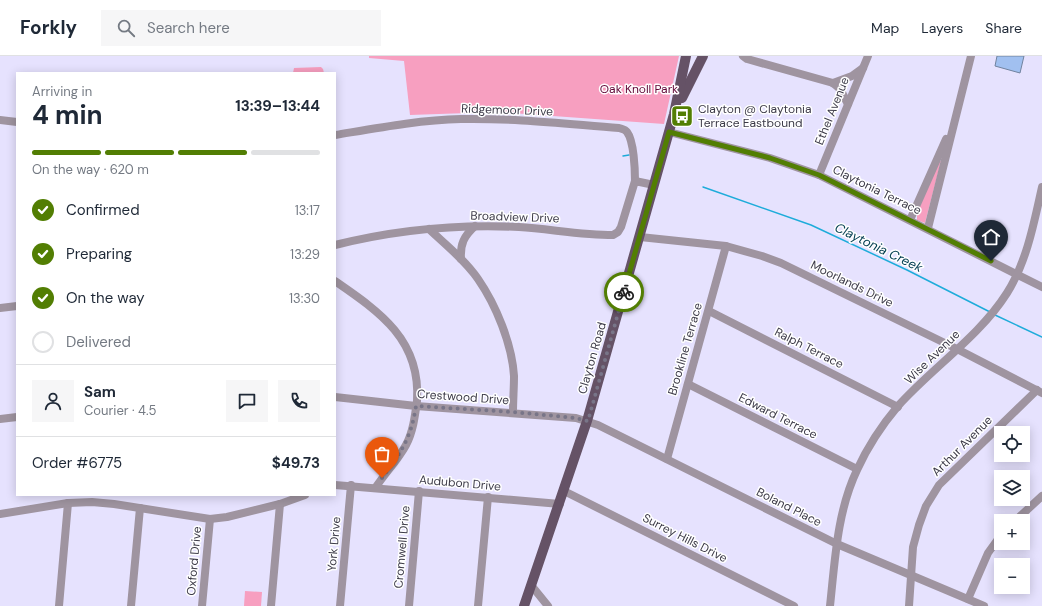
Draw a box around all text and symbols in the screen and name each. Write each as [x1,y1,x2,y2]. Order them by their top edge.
search box [101,10,381,46]
text: Forkly [20,15,77,40]
icon: search [115,17,137,39]
text: Search here [147,18,230,38]
text: Map [871,19,899,37]
text: Layers [921,19,963,37]
text: Share [985,19,1022,37]
street label: Ethel Avenue [811,75,853,147]
park label: Oak Knoll Park [600,81,678,97]
text: Arriving in [32,83,92,100]
text: 13:39–13:44 [235,96,320,116]
text: 4 min [32,98,103,132]
street label: Ridgemoor Drive [461,100,553,120]
place label: Clayton @ Claytonia Terrace Eastbound [698,101,812,131]
bus stop icon: Clayton @ Claytonia Terrace Eastbound [669,103,695,129]
text: On the way · 620 m [32,161,149,178]
street label: Claytonia Terrace [830,162,924,219]
icon: check [32,199,54,221]
text: Confirmed [66,200,140,220]
text: 13:17 [295,202,320,219]
street label: Broadview Drive [470,207,560,227]
water label: Claytonia Creek [832,219,926,276]
pin [974,220,1008,261]
icon: home [980,226,1002,248]
icon: check [32,243,54,265]
text: Preparing [66,244,132,264]
text: 13:29 [290,246,320,263]
street label: Moorlands Drive [808,257,896,311]
courier [604,272,644,312]
icon: bike [613,281,635,303]
icon: check [32,287,54,309]
text: On the way [66,288,145,308]
text: 13:30 [289,290,320,307]
street label: Brookline Terrace [664,301,706,397]
street label: Clayton Road [574,320,610,396]
street label: Ralph Terrace [772,324,846,372]
street label: Wise Avenue [901,326,963,388]
text: Delivered [66,332,131,352]
button: person [32,380,74,422]
button: chat [226,380,268,422]
button: phone [278,380,320,422]
text: Sam [84,382,116,402]
street label: Crestwood Drive [416,386,510,408]
street label: Edward Terrace [736,389,820,443]
text: Courier · 4.5 [84,402,157,419]
street label: Arthur Avenue [928,412,996,480]
map controls [994,426,1030,594]
button: locate [994,426,1030,462]
pin [365,437,399,478]
icon: bag [371,443,393,465]
text: Order #6775 [32,453,122,473]
text: $49.73 [272,453,320,473]
button: layers [994,470,1030,506]
street label: Audubon Drive [418,471,502,495]
street label: Boland Place [754,484,824,530]
street label: Cromwell Drive [390,505,414,589]
street label: Surrey Hills Drive [640,510,730,566]
button: + [994,514,1030,550]
street label: York Drive [324,516,344,572]
street label: Oxford Drive [183,525,205,596]
button: − [994,558,1030,594]

